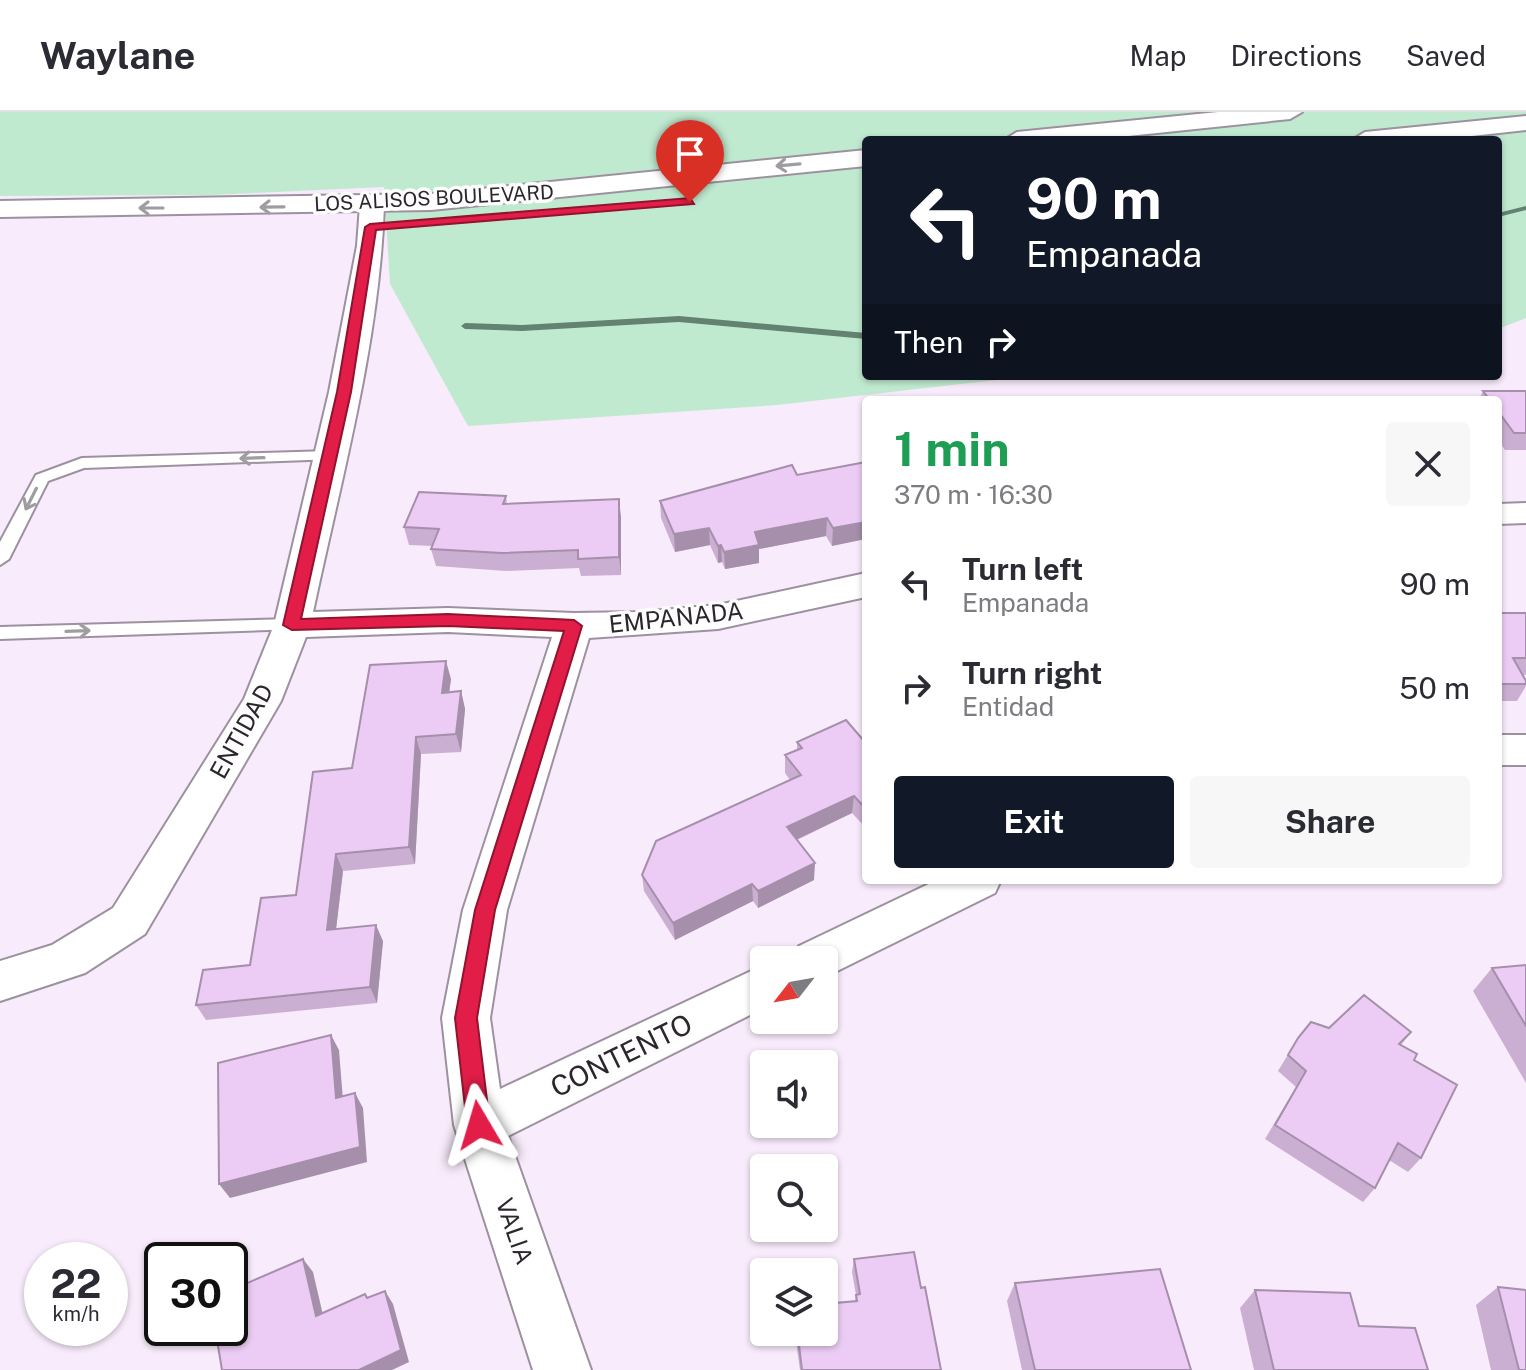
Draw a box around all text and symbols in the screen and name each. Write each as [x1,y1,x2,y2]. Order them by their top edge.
text: Waylane [40,33,195,78]
text: Map [1130,39,1186,72]
text: Directions [1230,39,1362,72]
text: Saved [1406,39,1486,72]
pin [656,120,724,202]
icon: arrive [668,132,712,176]
one-way arrow [775,158,802,173]
text: 90 m [1026,166,1162,232]
icon: left [894,168,998,272]
street label: LOS ALISOS BOULEVARD [314,180,554,216]
one-way arrow [259,199,286,215]
one-way arrow [138,200,165,216]
text: Empanada [1026,233,1202,275]
icon: right [979,320,1023,364]
text: Then [894,324,963,360]
text: 1 min [894,420,1010,477]
button: close [1386,422,1470,506]
one-way arrow [239,450,266,466]
text: 370 m · 16:30 [894,479,1053,510]
one-way arrow [23,486,38,510]
text: Turn left [962,551,1083,587]
icon: left [894,562,938,606]
text: 90 m [1400,566,1470,602]
text: Empanada [962,587,1089,618]
street label: EMPANADA [607,596,745,638]
one-way arrow [64,623,91,639]
text: Turn right [962,655,1102,691]
icon: right [894,666,938,710]
text: 50 m [1399,670,1470,706]
street label: ENTIDAD [204,679,278,783]
text: Entidad [962,691,1054,722]
button: Exit [894,776,1174,868]
button: Share [1190,776,1470,868]
north arrow [750,946,838,1034]
map controls [750,946,838,1346]
street label: CONTENTO [545,1007,697,1103]
button: sound [750,1050,838,1138]
position arrow [437,1083,521,1167]
button: search [750,1154,838,1242]
street label: VALIA [491,1194,539,1268]
speed limit sign: 30 [144,1242,248,1346]
button: layers [750,1258,838,1346]
text: 22 [51,1260,101,1307]
text: km/h [52,1302,100,1326]

